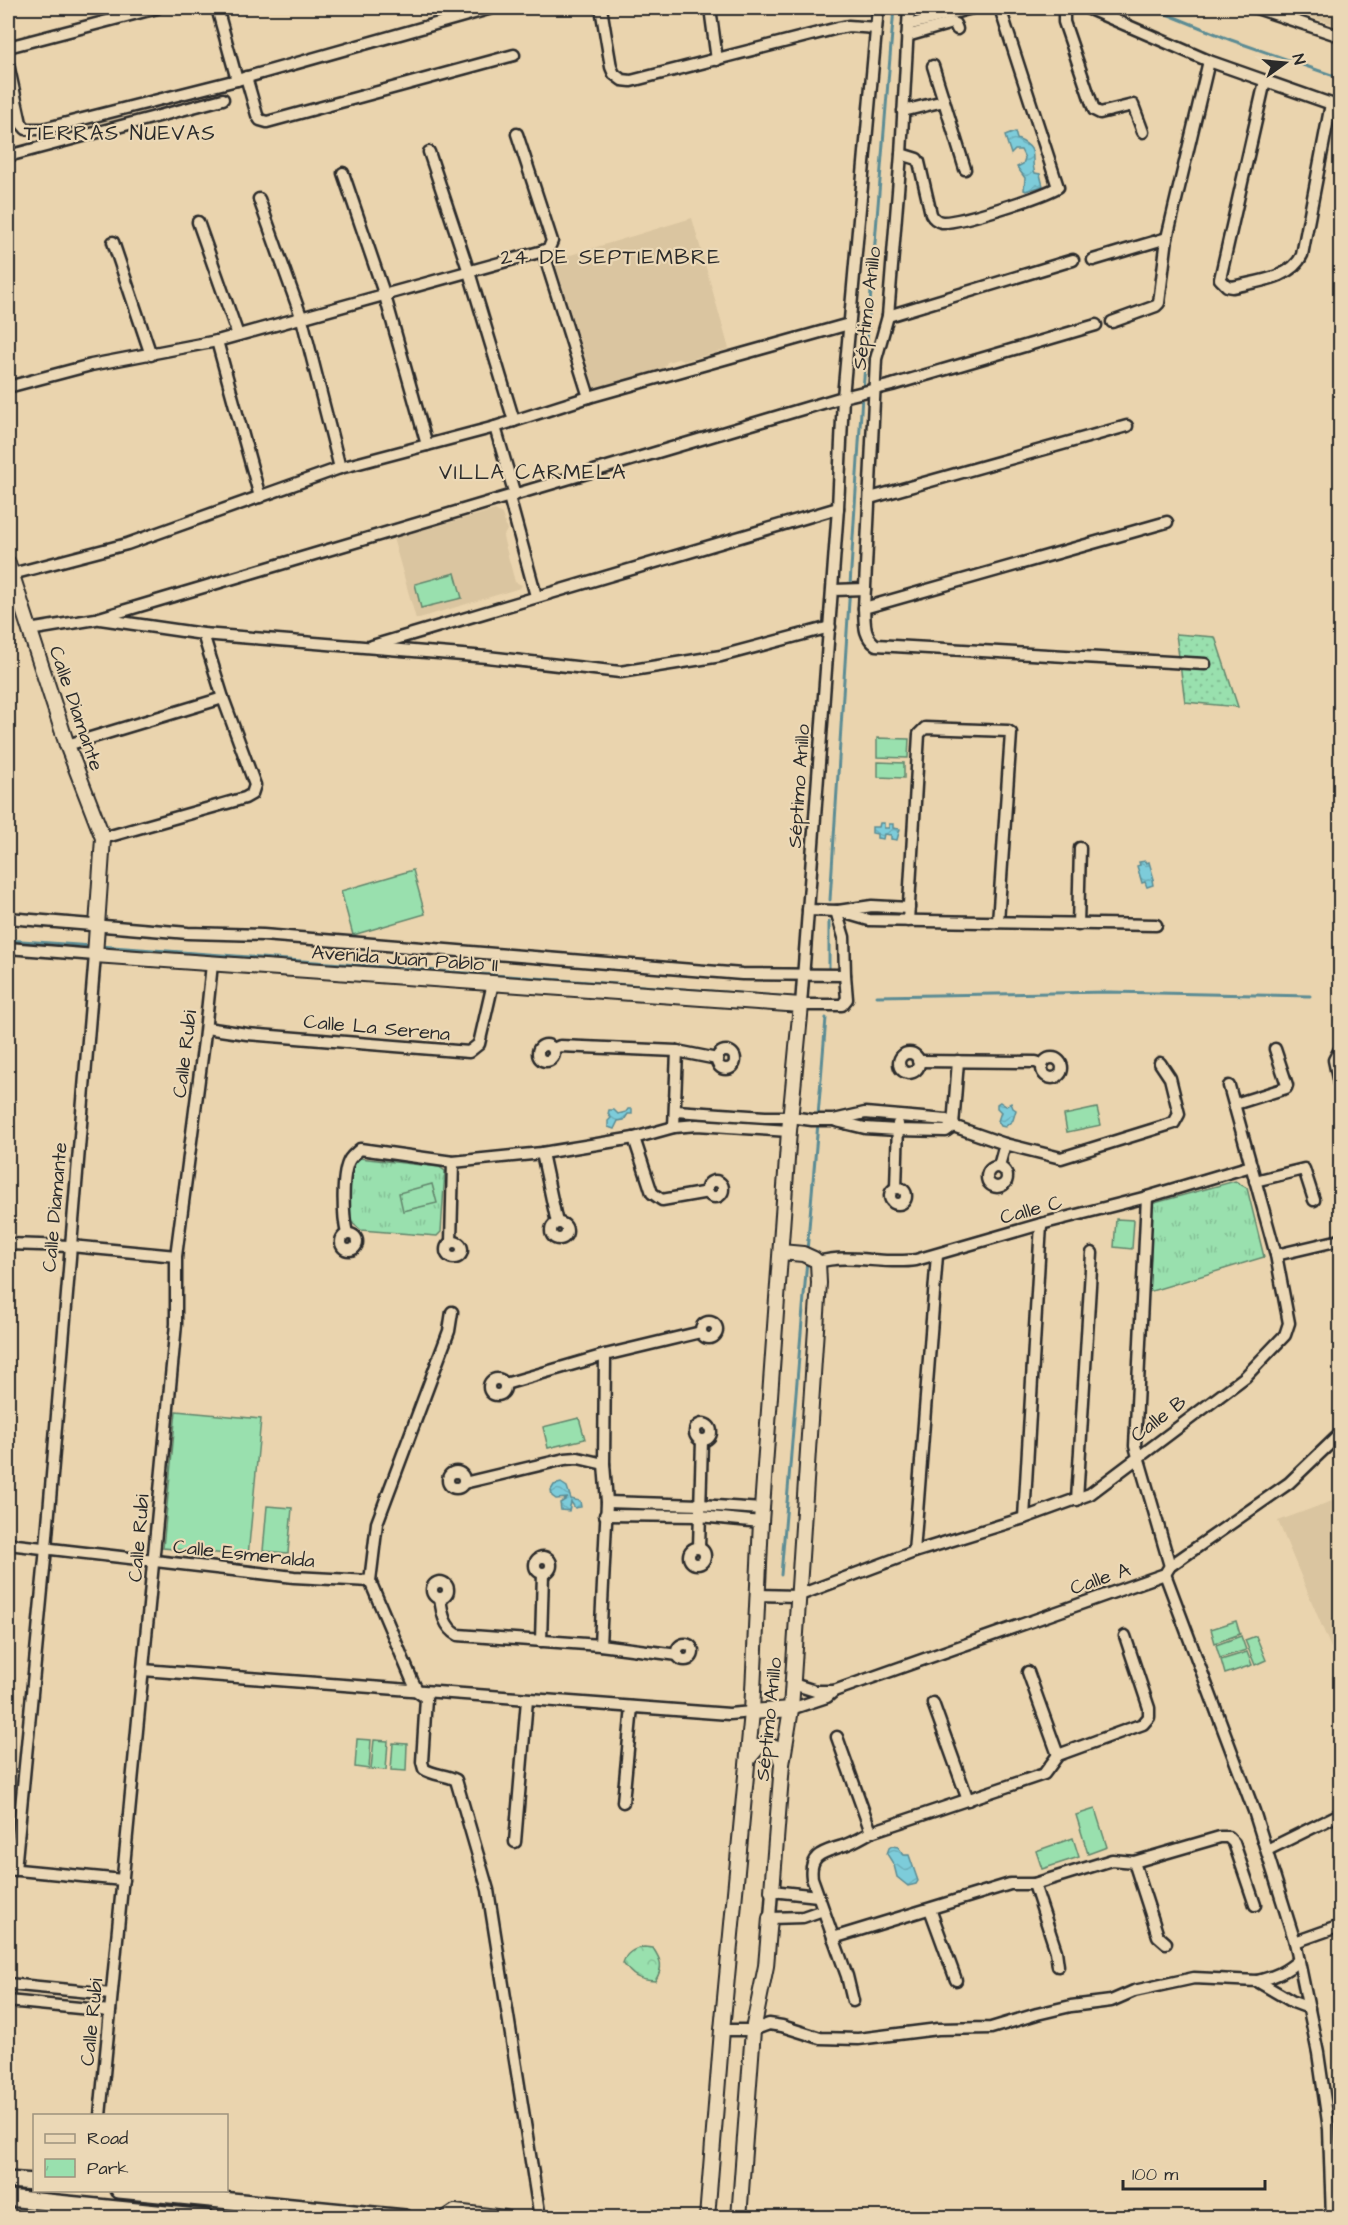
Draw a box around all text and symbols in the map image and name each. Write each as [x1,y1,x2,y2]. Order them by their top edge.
north arrow [1255,33,1315,93]
text: N [1287,52,1310,67]
district label: TIERRAS NUEVAS [24,119,216,148]
district label: 24 DE SEPTIEMBRE [501,243,721,272]
street label: Séptimo Anillo [846,245,888,371]
district label: VILLA CARMELA [439,458,627,487]
street label: Calle Diamante [42,642,111,775]
street label: Séptimo Anillo [781,723,817,849]
street label: Avenida Juan Pablo II [311,939,499,979]
street label: Calle La Serena [302,1008,451,1048]
street label: Calle Rubi [166,1009,204,1100]
street label: Calle Diamante [35,1141,75,1273]
street label: Calle C [997,1188,1066,1232]
street label: Calle B [1125,1388,1192,1449]
street label: Calle Rubi [121,1493,157,1583]
street label: Calle Esmeralda [172,1533,316,1575]
street label: Calle A [1066,1556,1134,1602]
street label: Séptimo Anillo [749,1656,789,1782]
street label: Calle Rubi [73,1977,111,2067]
legend [33,2114,228,2192]
text: Road [87,2126,128,2151]
scale bar [1123,2153,1266,2191]
text: Park [87,2156,129,2181]
text: 100 m [1132,2162,1178,2187]

